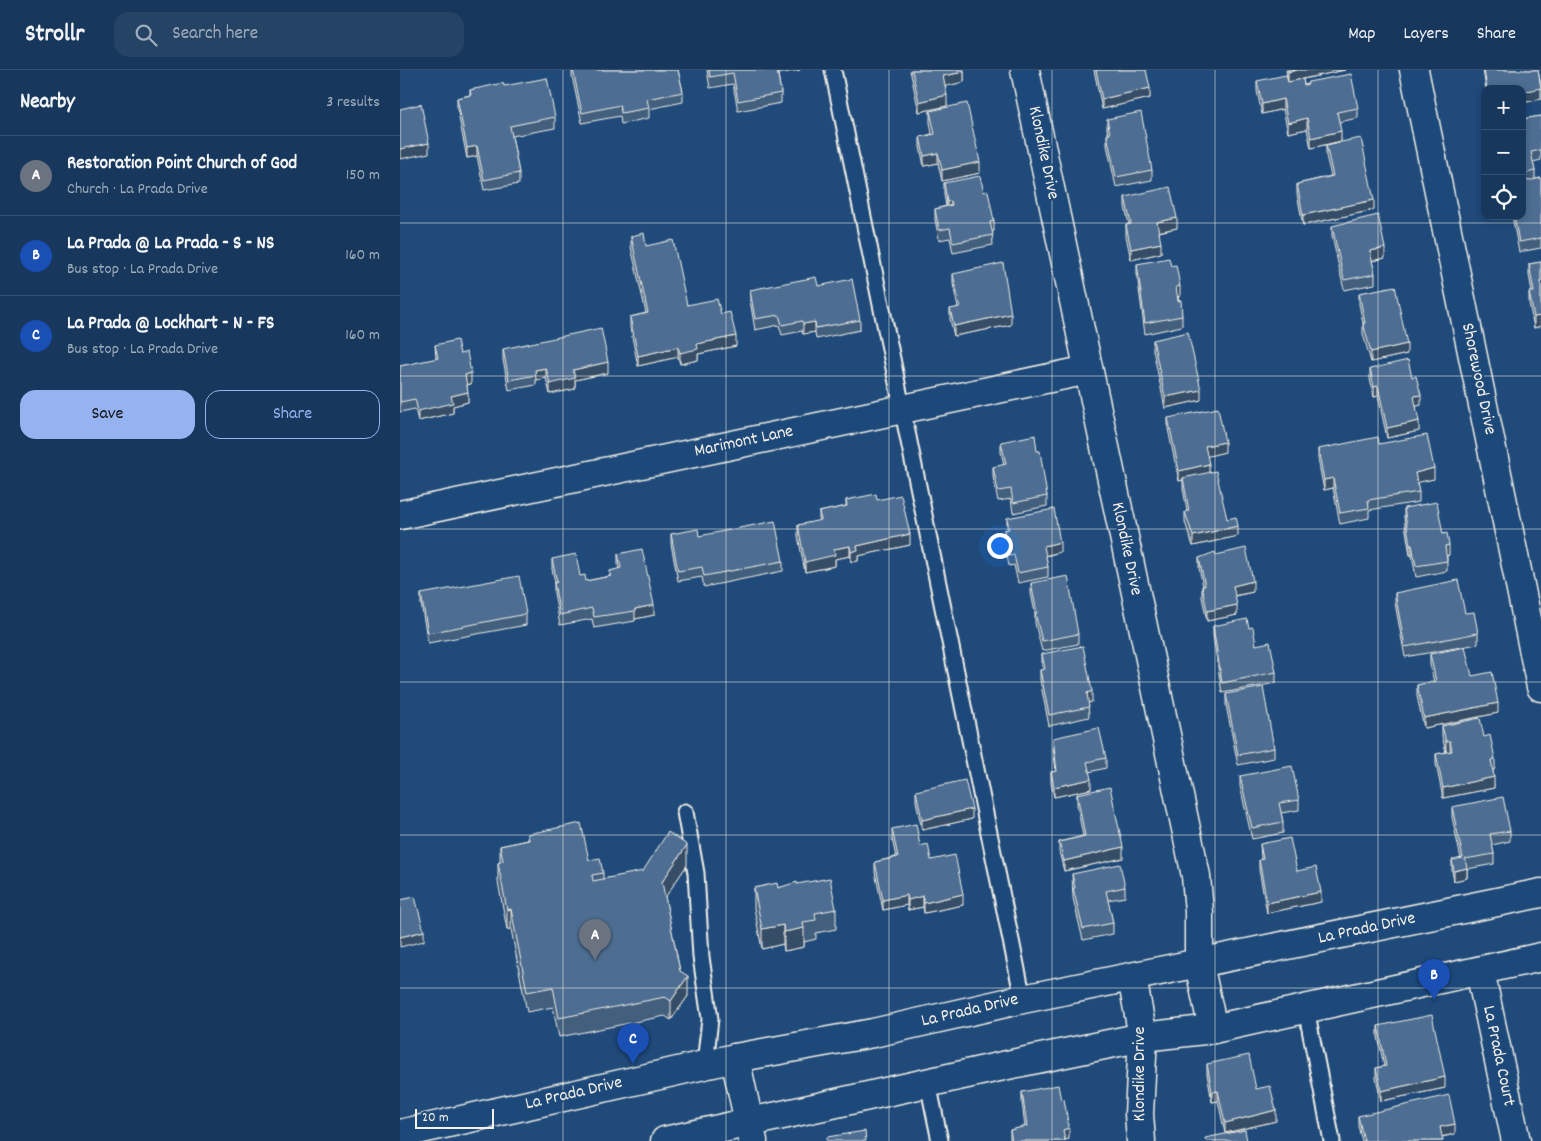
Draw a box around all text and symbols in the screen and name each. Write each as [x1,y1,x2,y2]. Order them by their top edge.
search box [114,12,464,57]
text: Strollr [25,18,84,52]
icon: search [132,21,160,49]
text: Search here [172,21,258,48]
text: Map [1348,22,1375,47]
text: Layers [1403,22,1449,47]
text: Share [1477,22,1516,47]
map controls [1481,85,1526,220]
button: + [1481,85,1526,130]
text: Nearby [20,88,75,118]
text: 3 results [326,91,380,114]
street label: Klondike Drive [1021,104,1065,202]
button: − [1481,130,1526,175]
text: Restoration Point Church of God [67,151,297,178]
text: A [32,164,40,187]
text: 150 m [346,164,380,187]
button: locate [1481,175,1526,220]
text: Church · La Prada Drive [67,178,208,201]
text: La Prada @ La Prada - S - NS [67,231,274,258]
text: B [32,244,40,267]
text: 160 m [345,244,380,267]
text: Bus stop · La Prada Drive [67,258,218,281]
text: La Prada @ Lockhart - N - FS [67,311,274,338]
street label: Shorewood Drive [1454,321,1502,437]
text: C [32,324,40,347]
text: 160 m [345,324,380,347]
text: Bus stop · La Prada Drive [67,338,218,361]
button: Save [20,390,195,439]
button: Share [205,390,380,439]
street label: Marimont Lane [692,419,796,465]
street label: Klondike Drive [1104,500,1148,598]
your location [987,533,1013,559]
street label: La Prada Drive [1316,906,1418,952]
pin: A [579,919,611,960]
pin: B [1418,959,1450,1000]
street label: La Prada Drive [919,988,1021,1034]
street label: La Prada Court [1475,1003,1521,1109]
pin: C [617,1023,649,1064]
street label: Klondike Drive [1128,1027,1153,1121]
street label: La Prada Drive [523,1071,625,1117]
scale bar [415,1106,494,1129]
text: 20 m [422,1108,449,1128]

